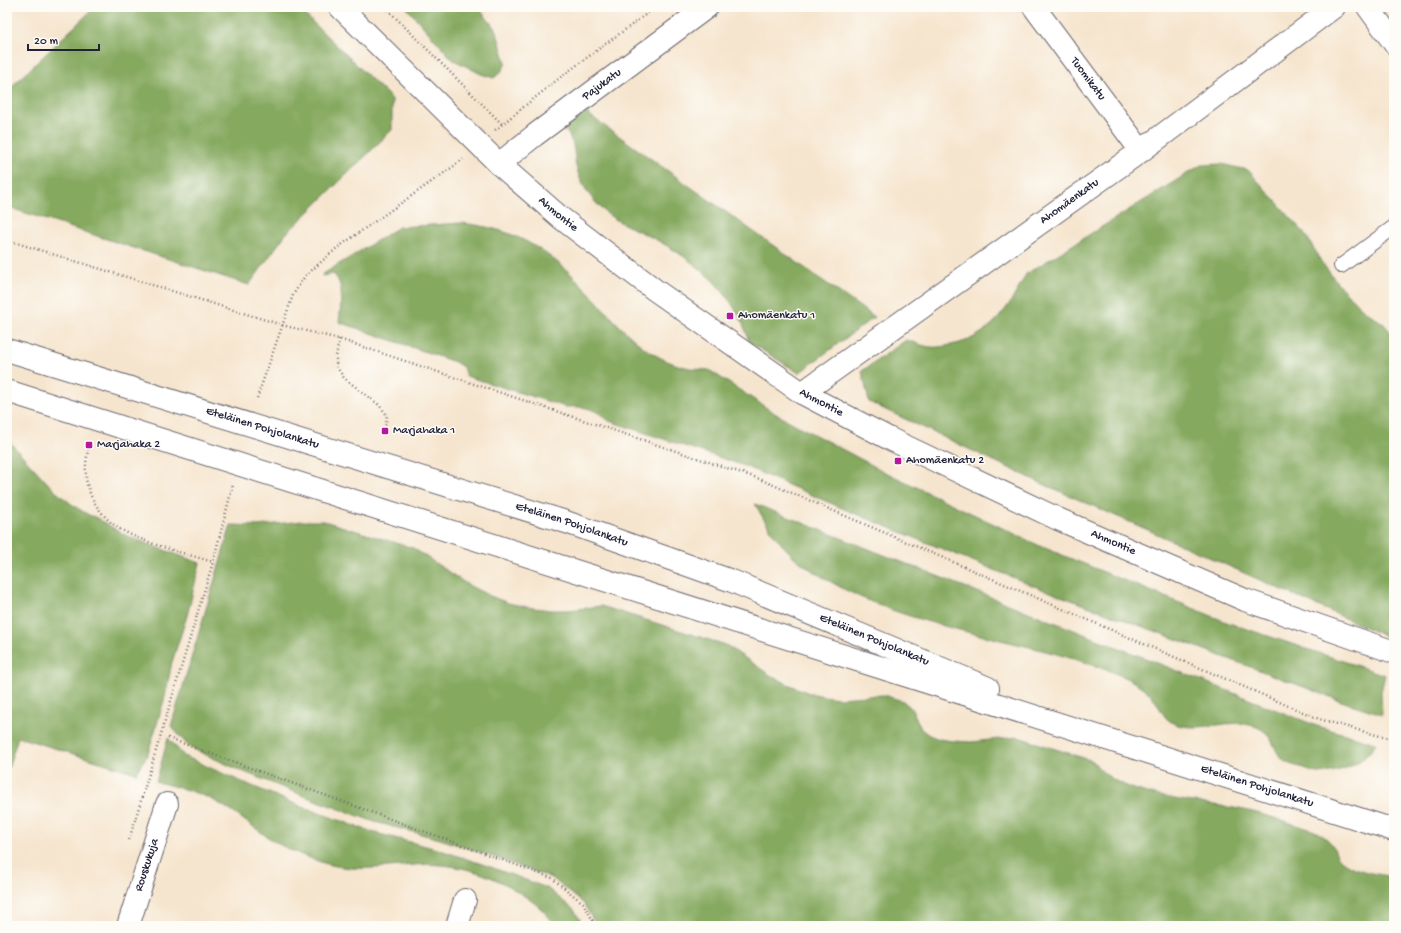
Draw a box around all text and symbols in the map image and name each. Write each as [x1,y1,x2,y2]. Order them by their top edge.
scale bar [28,26,99,52]
text: 20 m [34,35,59,49]
street label: Tuomikatu [1066,54,1108,104]
street label: Pajukatu [579,66,625,105]
street label: Ahomäenkatu [1037,176,1102,228]
street label: Ahmontie [535,194,581,236]
place label: Ahomäenkatu 1 [738,309,815,323]
marker: Ahomäenkatu 1 [725,311,735,321]
street label: Ahmontie [797,386,846,421]
street label: Eteläinen Pohjolankatu [204,405,321,453]
place label: Marjahaka 1 [393,424,455,438]
marker: Marjahaka 1 [380,426,390,436]
place label: Marjahaka 2 [97,438,160,452]
marker: Marjahaka 2 [84,440,94,450]
place label: Ahomäenkatu 2 [906,454,984,468]
marker: Ahomäenkatu 2 [893,456,903,466]
street label: Eteläinen Pohjolankatu [514,500,630,550]
street label: Ahmontie [1088,527,1139,559]
street label: Eteläinen Pohjolankatu [817,611,931,670]
street label: Eteläinen Pohjolankatu [1199,762,1315,811]
street label: Rouskukuja [132,837,163,893]

